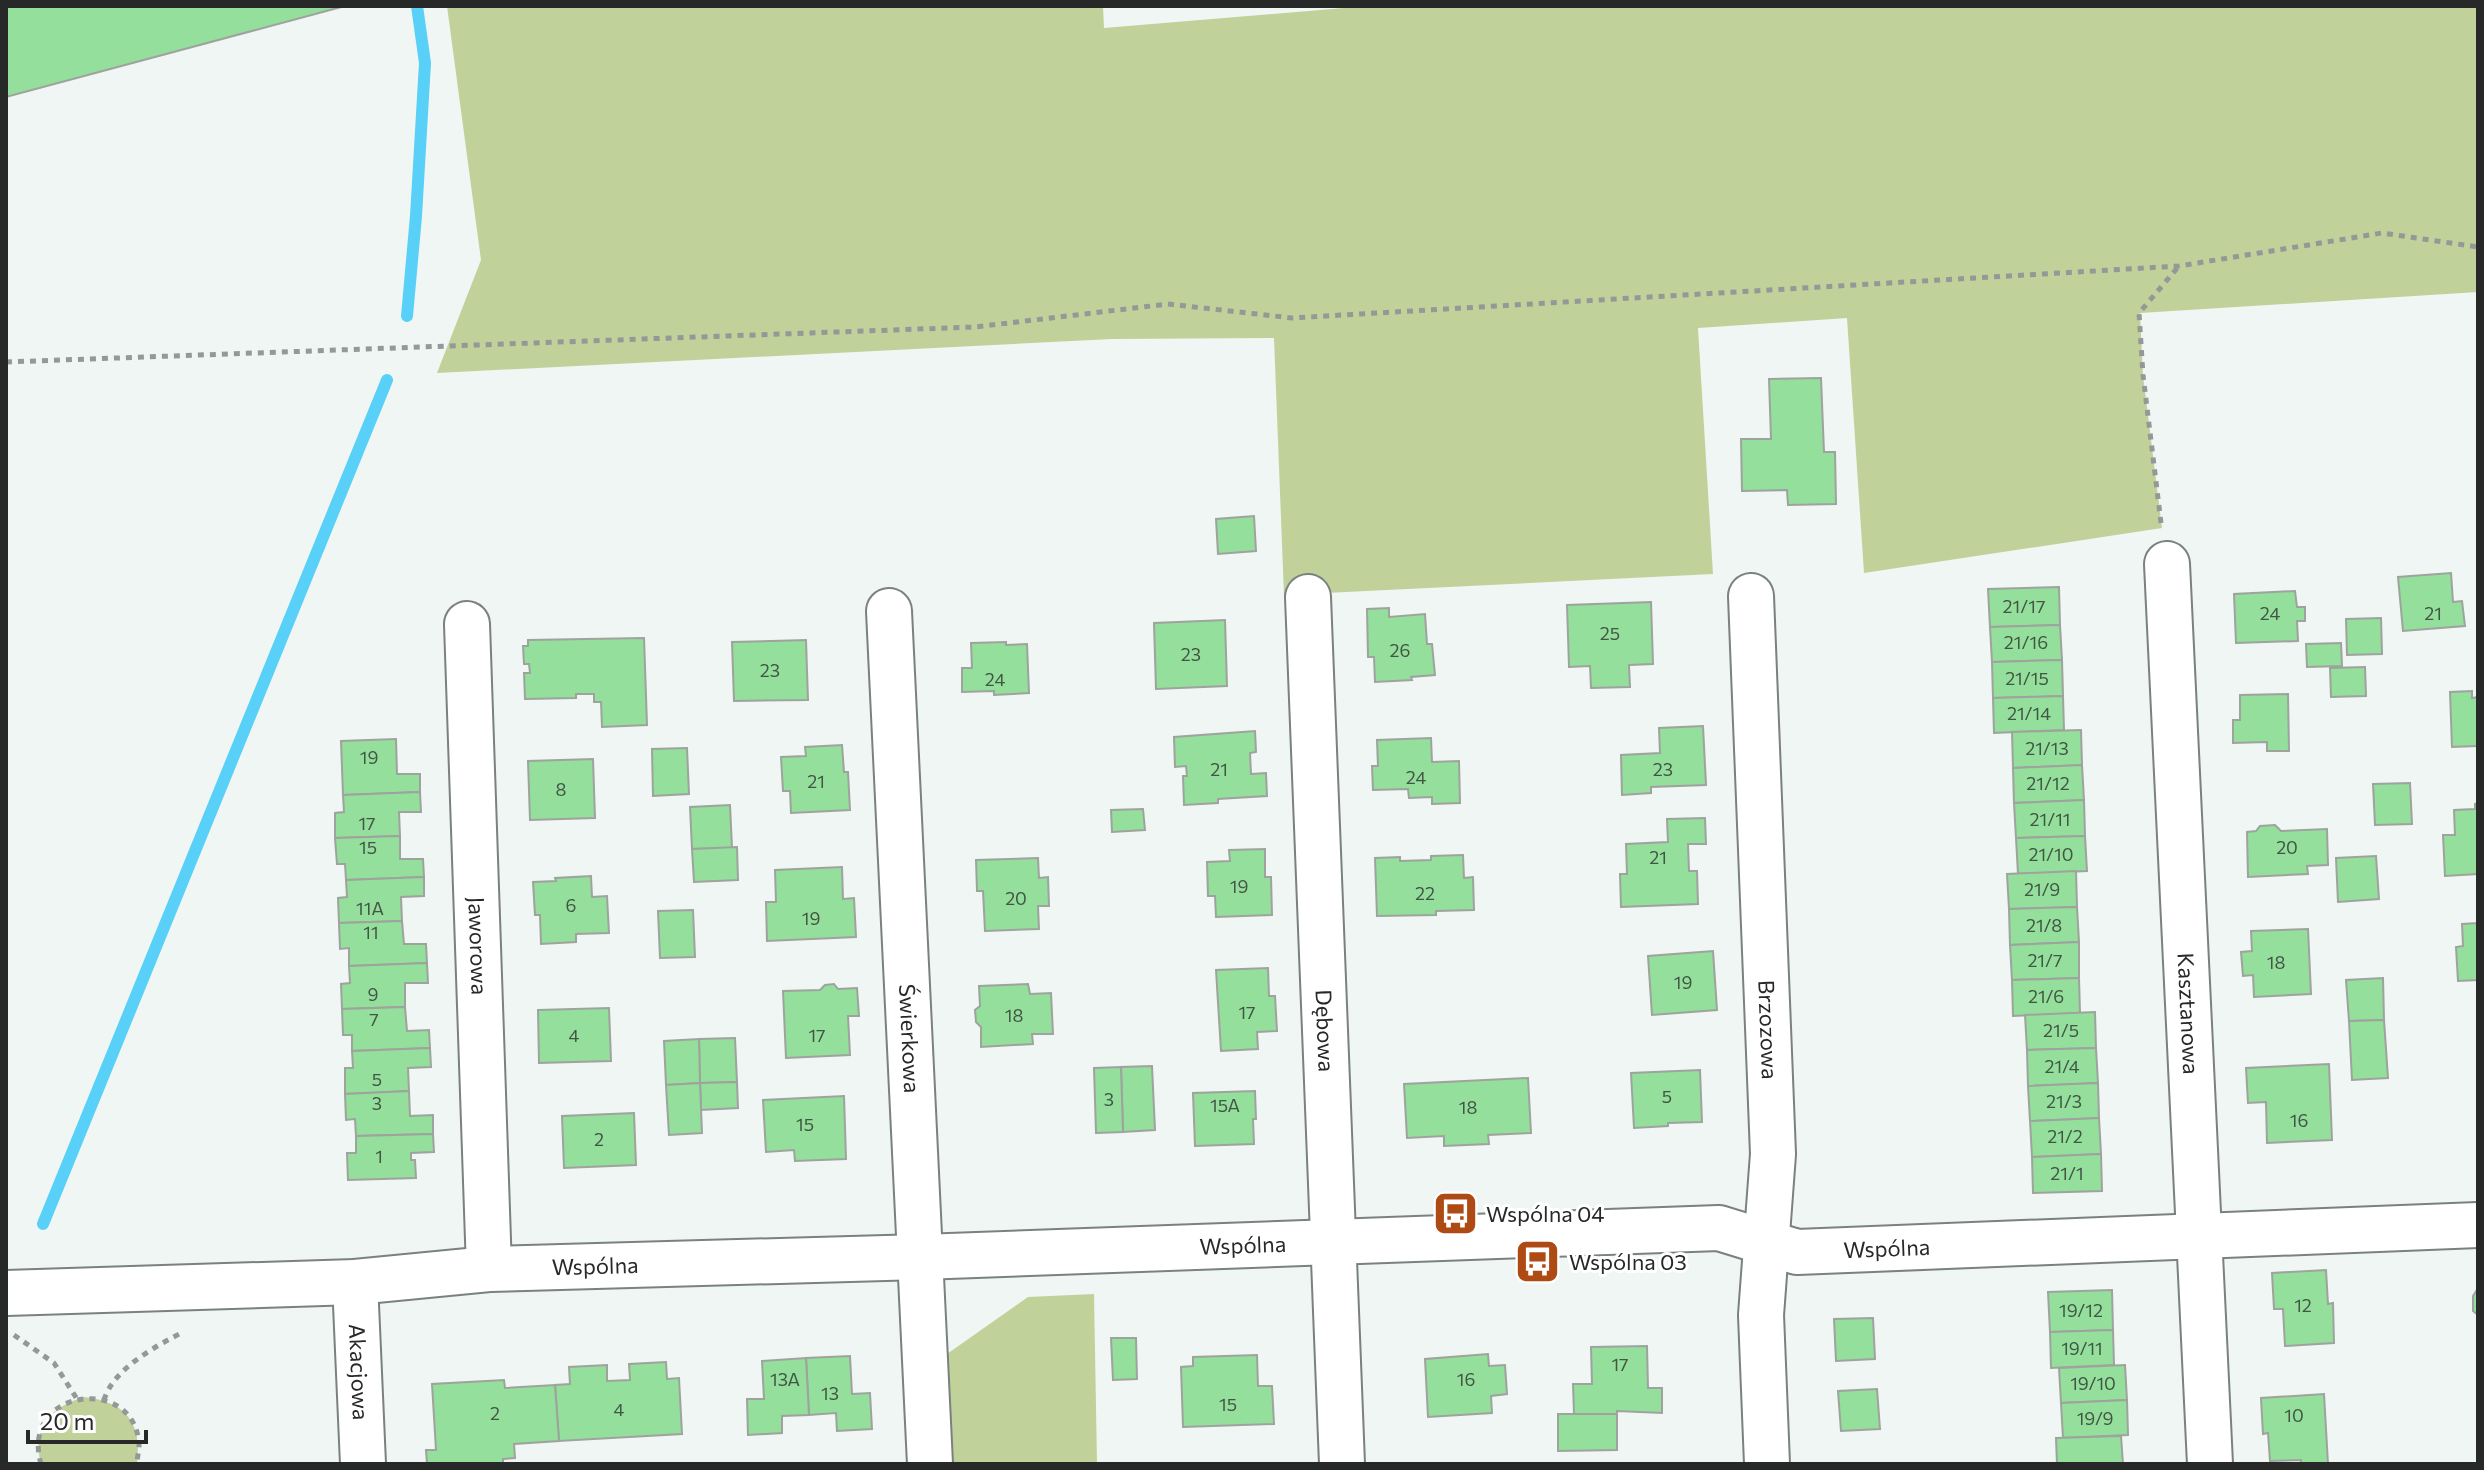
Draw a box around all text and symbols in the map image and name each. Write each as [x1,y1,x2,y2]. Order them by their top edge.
house number: 21/17 [2003,595,2045,617]
house number: 24 [2260,602,2280,624]
house number: 21 [2424,602,2442,624]
house number: 25 [1600,622,1620,644]
house number: 21/16 [2004,631,2048,653]
house number: 26 [1390,639,1410,661]
house number: 23 [1181,643,1201,665]
house number: 23 [760,659,780,681]
house number: 21/15 [2005,667,2049,689]
house number: 24 [985,668,1005,690]
house number: 21/14 [2007,702,2051,724]
house number: 21/13 [2025,737,2069,759]
house number: 19 [360,746,378,768]
house number: 21 [1210,758,1228,780]
house number: 23 [1653,758,1673,780]
house number: 24 [1406,766,1426,788]
house number: 21 [807,770,825,792]
house number: 21/12 [2026,772,2070,794]
house number: 8 [556,778,567,800]
house number: 21/11 [2029,808,2071,830]
house number: 17 [358,812,376,834]
house number: 15 [359,836,377,858]
house number: 20 [2276,836,2298,858]
house number: 21/10 [2028,843,2074,865]
house number: 21 [1649,846,1667,868]
house number: 19 [1230,875,1248,897]
house number: 21/9 [2024,878,2060,900]
house number: 22 [1415,882,1435,904]
house number: 20 [1005,887,1027,909]
house number: 6 [566,894,576,916]
street label: Jaworowa [463,896,494,995]
house number: 11A [356,897,384,919]
house number: 19 [802,907,820,929]
house number: 21/8 [2026,914,2062,936]
house number: 11 [363,921,379,943]
house number: 21/7 [2027,949,2063,971]
house number: 18 [2267,951,2285,973]
street label: Kasztanowa [2173,952,2205,1075]
house number: 19 [1674,971,1692,993]
street label: Brzozowa [1753,979,1784,1080]
house number: 9 [368,983,378,1005]
street label: Świerkowa [894,983,926,1094]
house number: 21/6 [2028,985,2064,1007]
street label: Dębowa [1310,989,1341,1072]
house number: 17 [1238,1001,1256,1023]
house number: 18 [1005,1004,1023,1026]
house number: 7 [369,1008,379,1030]
house number: 21/5 [2043,1019,2079,1041]
house number: 4 [569,1024,580,1046]
house number: 17 [808,1024,826,1046]
house number: 21/4 [2044,1055,2080,1077]
house number: 5 [372,1068,382,1090]
house number: 5 [1662,1085,1672,1107]
house number: 3 [1104,1088,1114,1110]
house number: 21/3 [2046,1090,2082,1112]
house number: 3 [372,1092,382,1114]
house number: 15A [1210,1094,1240,1116]
house number: 18 [1459,1096,1477,1118]
house number: 16 [2290,1109,2308,1131]
house number: 15 [796,1113,814,1135]
house number: 21/2 [2047,1125,2083,1147]
house number: 2 [594,1128,604,1150]
house number: 1 [375,1145,383,1167]
house number: 21/1 [2050,1162,2084,1184]
bus stop icon: Wspólna 04 [1431,1190,1479,1238]
place label: Wspólna 04 [1486,1200,1605,1227]
street label: Wspólna [1199,1230,1287,1260]
street label: Wspólna [1843,1233,1931,1263]
bus stop icon: Wspólna 03 [1514,1238,1562,1286]
place label: Wspólna 03 [1569,1248,1687,1275]
street label: Wspólna [551,1251,639,1280]
house number: 12 [2294,1294,2312,1316]
house number: 19/12 [2059,1299,2103,1321]
street label: Akacjowa [344,1323,375,1421]
house number: 19/11 [2061,1337,2103,1359]
house number: 17 [1611,1353,1629,1375]
house number: 13A [770,1368,800,1390]
house number: 16 [1457,1368,1475,1390]
house number: 19/10 [2070,1372,2116,1394]
house number: 13 [821,1382,839,1404]
house number: 15 [1219,1393,1237,1415]
scale bar [28,1394,146,1444]
house number: 4 [614,1398,625,1420]
house number: 2 [490,1402,500,1424]
house number: 10 [2284,1404,2304,1426]
text: 20 m [40,1406,94,1435]
house number: 19/9 [2077,1407,2113,1429]

